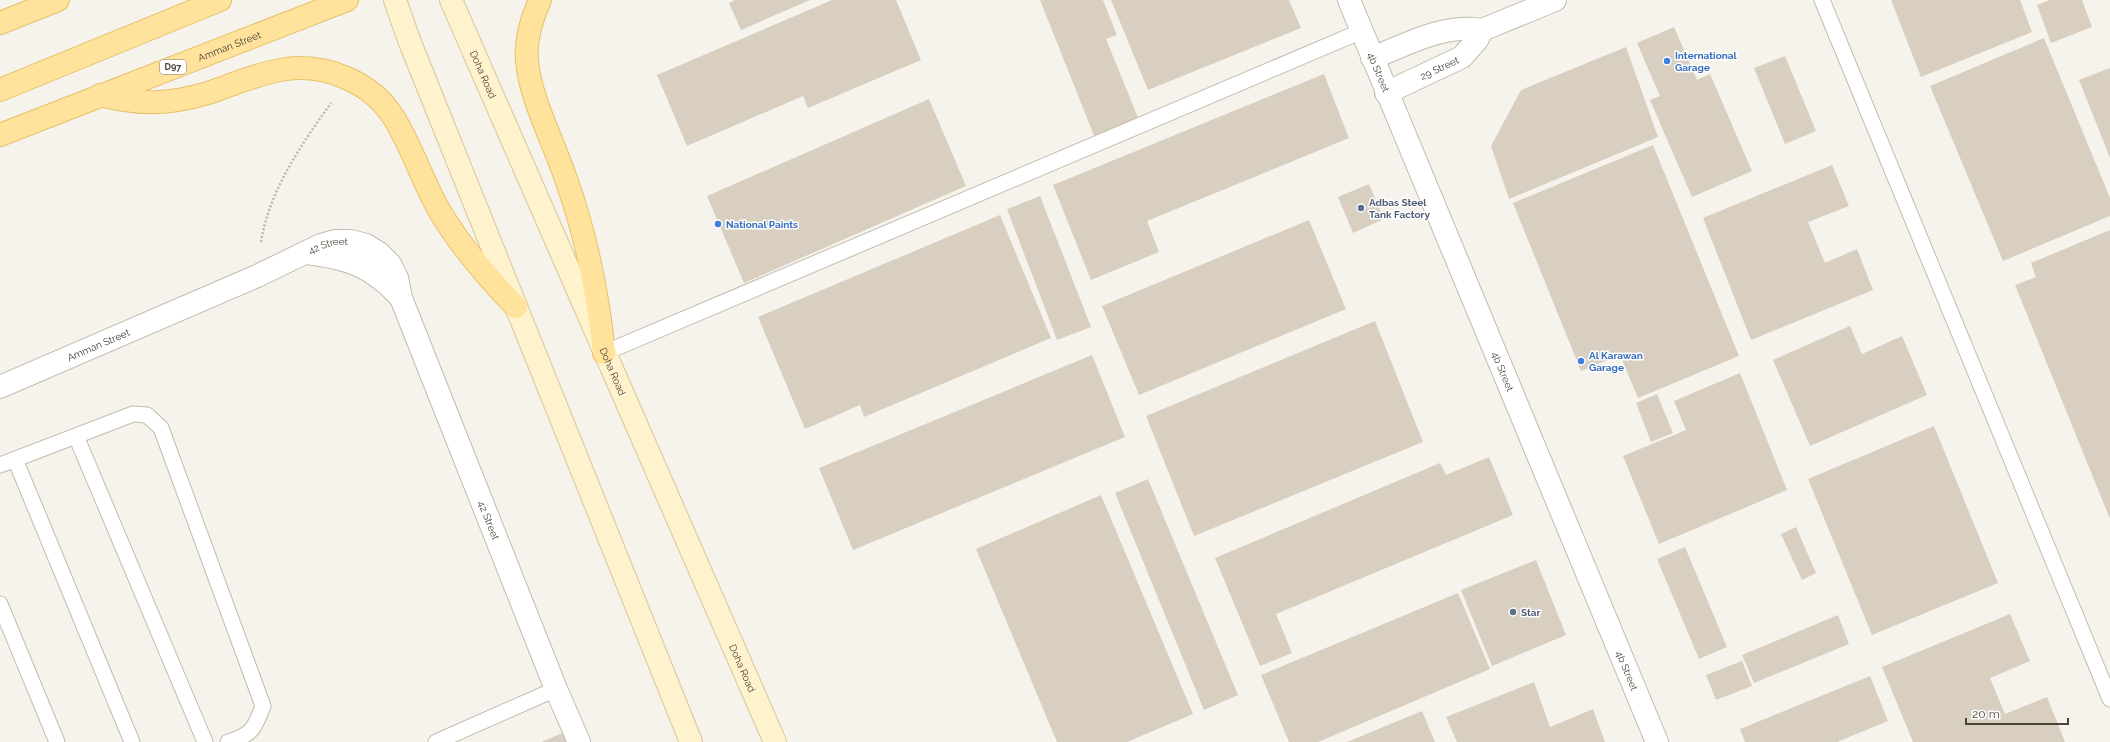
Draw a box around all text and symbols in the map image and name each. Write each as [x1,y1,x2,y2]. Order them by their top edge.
street label: Amman Street [196,28,263,63]
street label: Doha Road [468,49,499,100]
place label: International Garage [1675,50,1737,73]
street label: 4b Street [1366,51,1392,94]
street label: 29 Street [1418,54,1461,82]
marker: International Garage [1662,56,1672,66]
road number: D97 [160,60,186,74]
place label: Adbas Steel Tank Factory [1369,197,1430,220]
marker: Adbas Steel Tank Factory [1356,203,1366,213]
marker: National Paints [713,219,723,229]
place label: National Paints [726,219,798,230]
street label: 42 Street [306,236,349,256]
street label: Amman Street [65,326,132,363]
street label: Doha Road [598,346,628,397]
street label: 4b Street [1490,350,1516,393]
place label: Al Karawan Garage [1589,350,1643,373]
marker: Al Karawan Garage [1576,356,1586,366]
street label: 42 Street [476,499,502,542]
marker: Star [1508,607,1518,617]
place label: Star [1521,607,1541,618]
street label: Doha Road [727,643,758,694]
street label: 4b Street [1614,649,1641,693]
scale bar [1966,700,2068,726]
text: 20 m [1972,707,2000,721]

